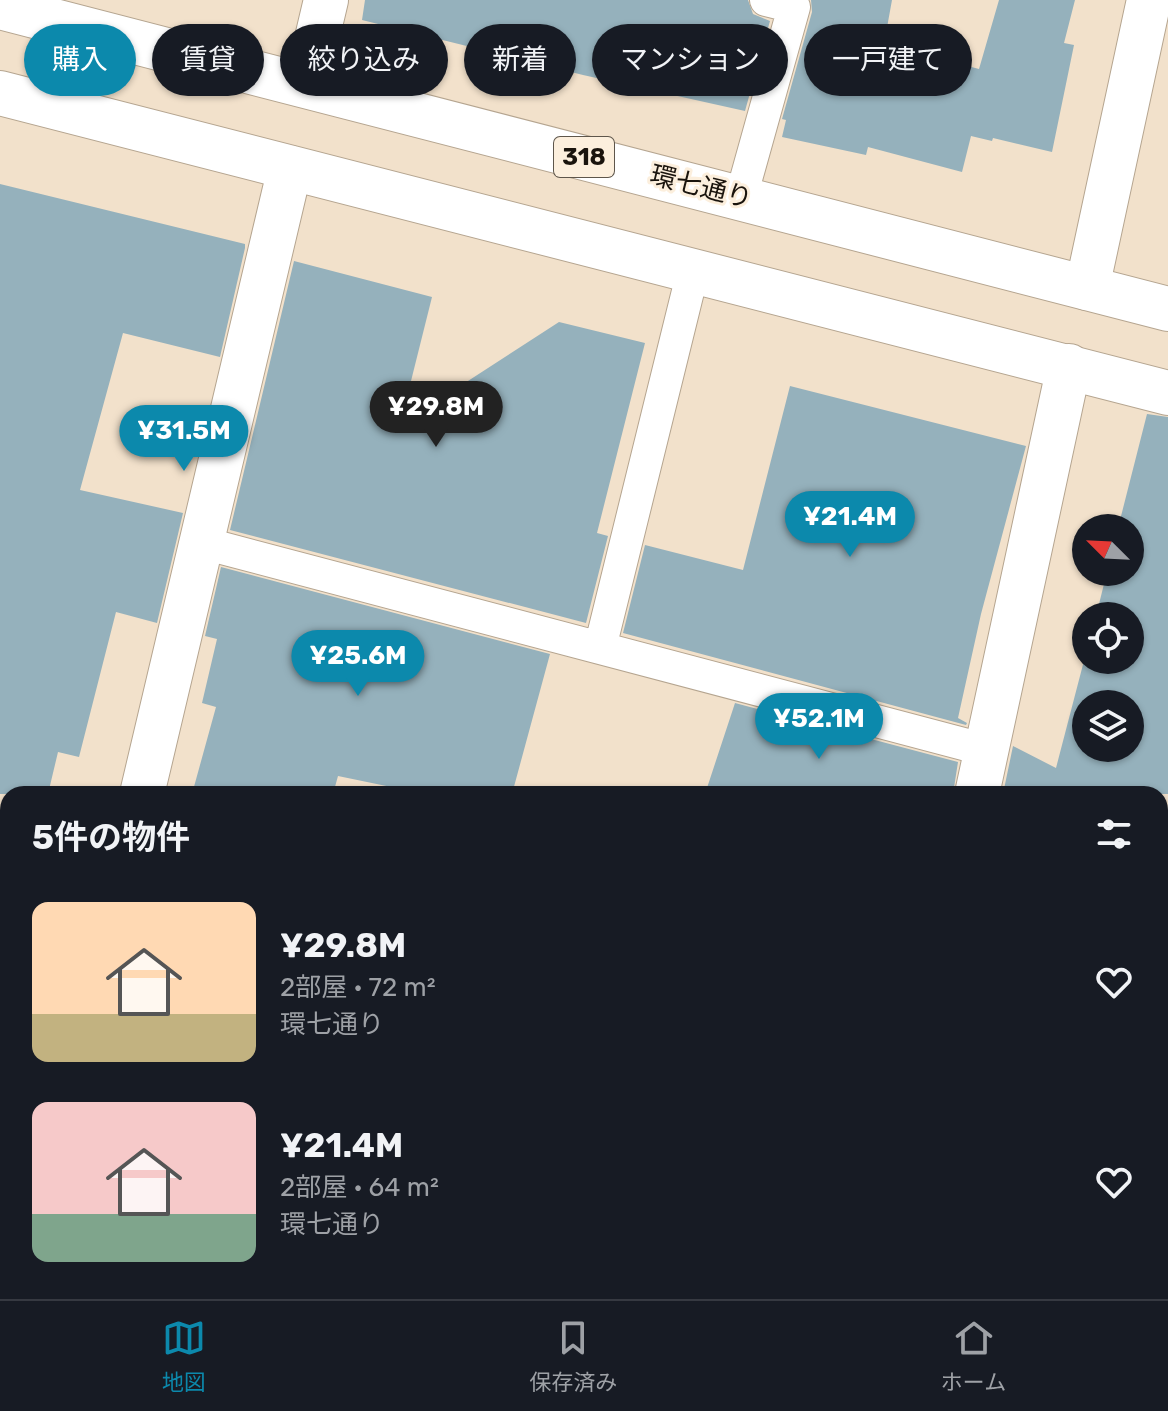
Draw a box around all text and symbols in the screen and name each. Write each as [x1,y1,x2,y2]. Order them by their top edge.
chip: 購入 [24,24,136,96]
chip: 賃貸 [152,24,264,96]
chip: 絞り込み [280,24,448,96]
chip: 新着 [464,24,576,96]
chip: マンション [592,24,788,96]
chip: 一戸建て [804,24,972,96]
road number: 318 [554,137,614,177]
street label: 環七通り [647,159,755,215]
pin: ¥29.8M [371,381,501,449]
text: ¥29.8M [388,391,484,422]
pin: ¥31.5M [119,405,249,473]
text: ¥31.5M [137,415,231,446]
pin: ¥21.4M [785,491,915,559]
text: ¥21.4M [803,501,897,532]
north arrow [1072,514,1144,586]
map controls [1072,514,1144,762]
button: locate [1072,602,1144,674]
pin: ¥25.6M [293,630,423,698]
text: ¥25.6M [309,640,407,671]
button: layers [1072,690,1144,762]
pin: ¥52.1M [754,693,884,761]
text: ¥52.1M [773,703,865,734]
icon: filters [1092,812,1136,856]
text: 5件の物件 [32,817,190,858]
text: ¥29.8M [280,925,406,966]
icon: home [96,934,192,1030]
icon: heart [1092,960,1136,1004]
text: 2部屋 · 72 m² [280,972,436,1003]
text: 環七通り [280,1009,384,1040]
text: ¥21.4M [280,1125,403,1166]
icon: home [96,1134,192,1230]
icon: heart [1092,1160,1136,1204]
text: 2部屋 · 64 m² [280,1172,439,1203]
text: 環七通り [280,1209,384,1240]
tab: 地図 [162,1316,206,1396]
tab: 保存済み [529,1316,617,1396]
tab: ホーム [941,1316,1006,1396]

